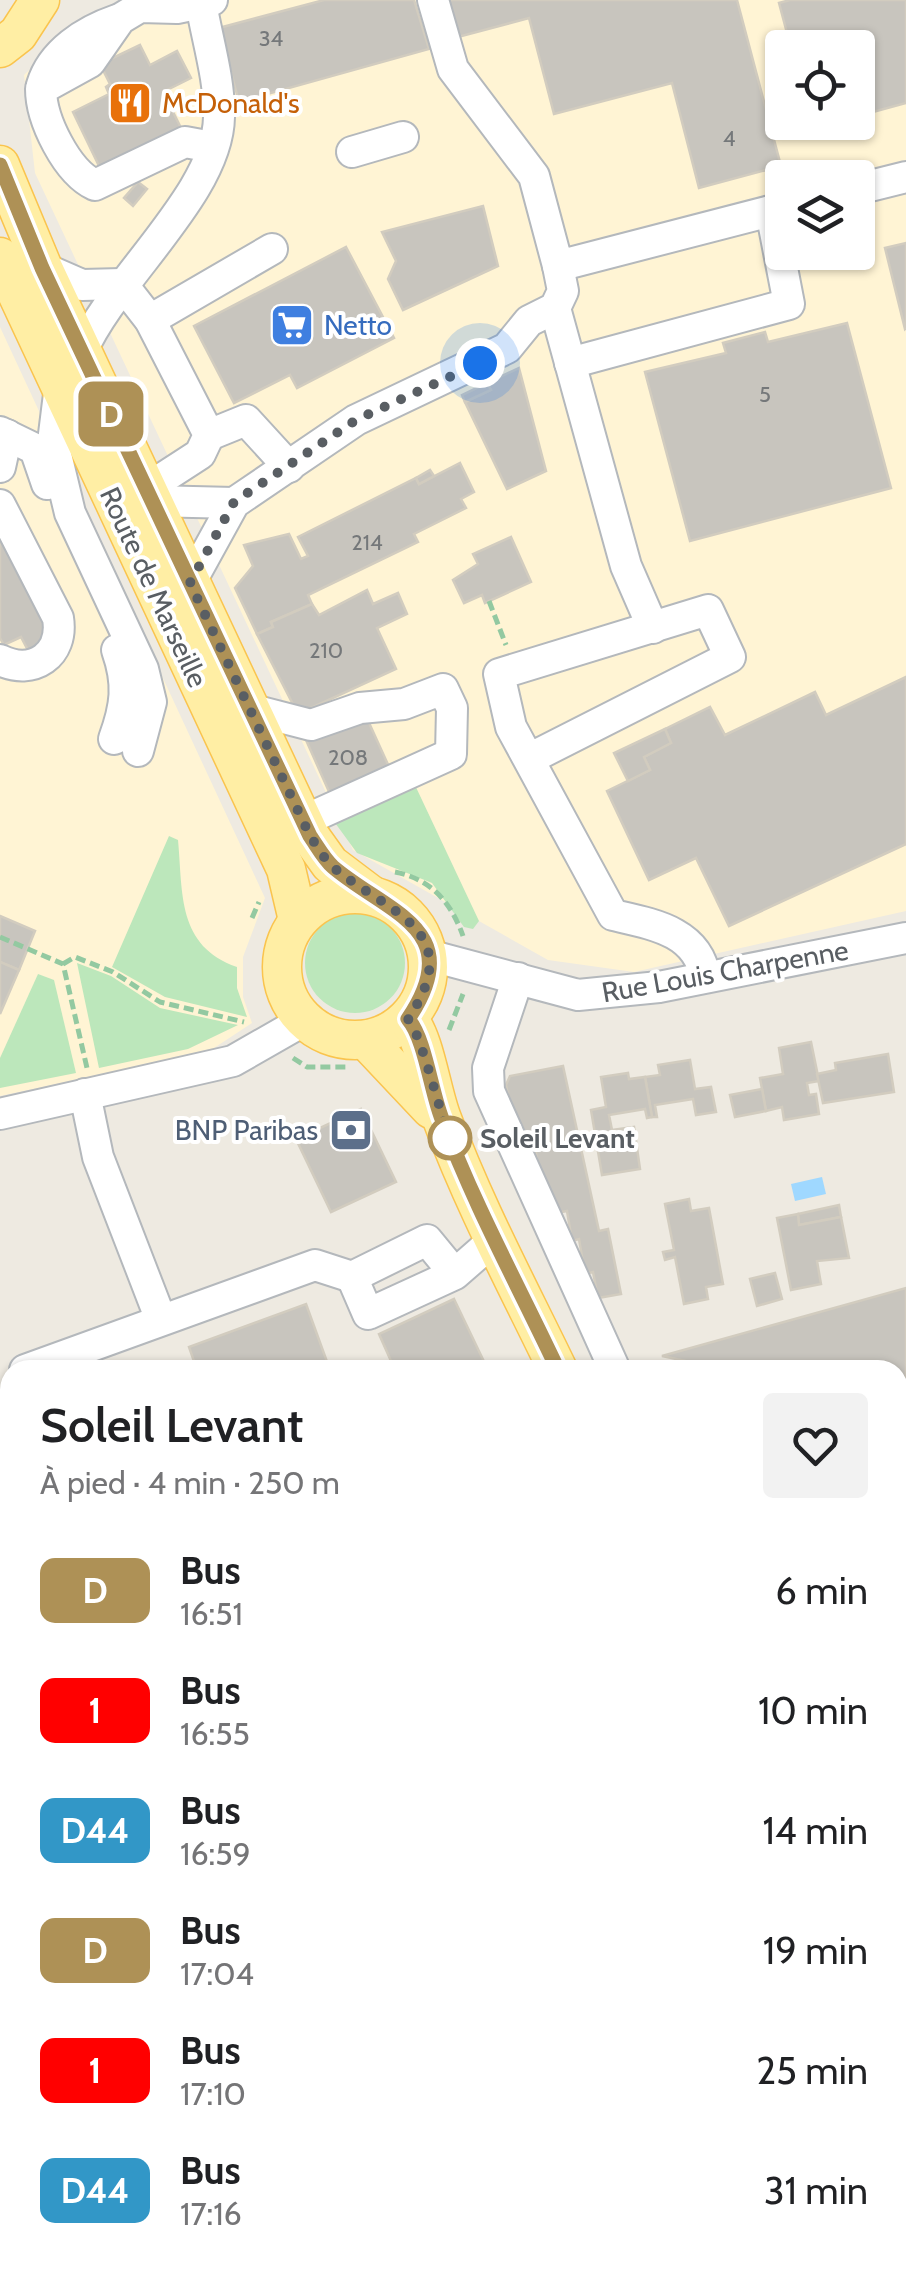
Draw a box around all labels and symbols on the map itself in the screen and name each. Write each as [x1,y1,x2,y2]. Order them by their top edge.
house number: 34 [259,25,284,52]
restaurant icon: McDonald's [107,80,153,126]
place label: McDonald's [162,86,300,120]
house number: 4 [723,125,736,152]
supermarket icon: Netto [269,302,315,348]
place label: Netto [324,308,392,342]
your location [455,338,505,388]
house number: 5 [759,381,771,408]
line badge: D [78,382,144,446]
street label: Route de Marseille [93,482,215,692]
house number: 214 [351,529,383,556]
house number: 210 [309,637,343,664]
house number: 208 [328,744,368,771]
street label: Rue Louis Charpenne [599,933,851,1009]
bank icon: BNP Paribas [328,1107,374,1153]
place label: BNP Paribas [175,1113,318,1147]
marker: Soleil Levant [429,1117,471,1159]
place label: Soleil Levant [480,1121,635,1155]

